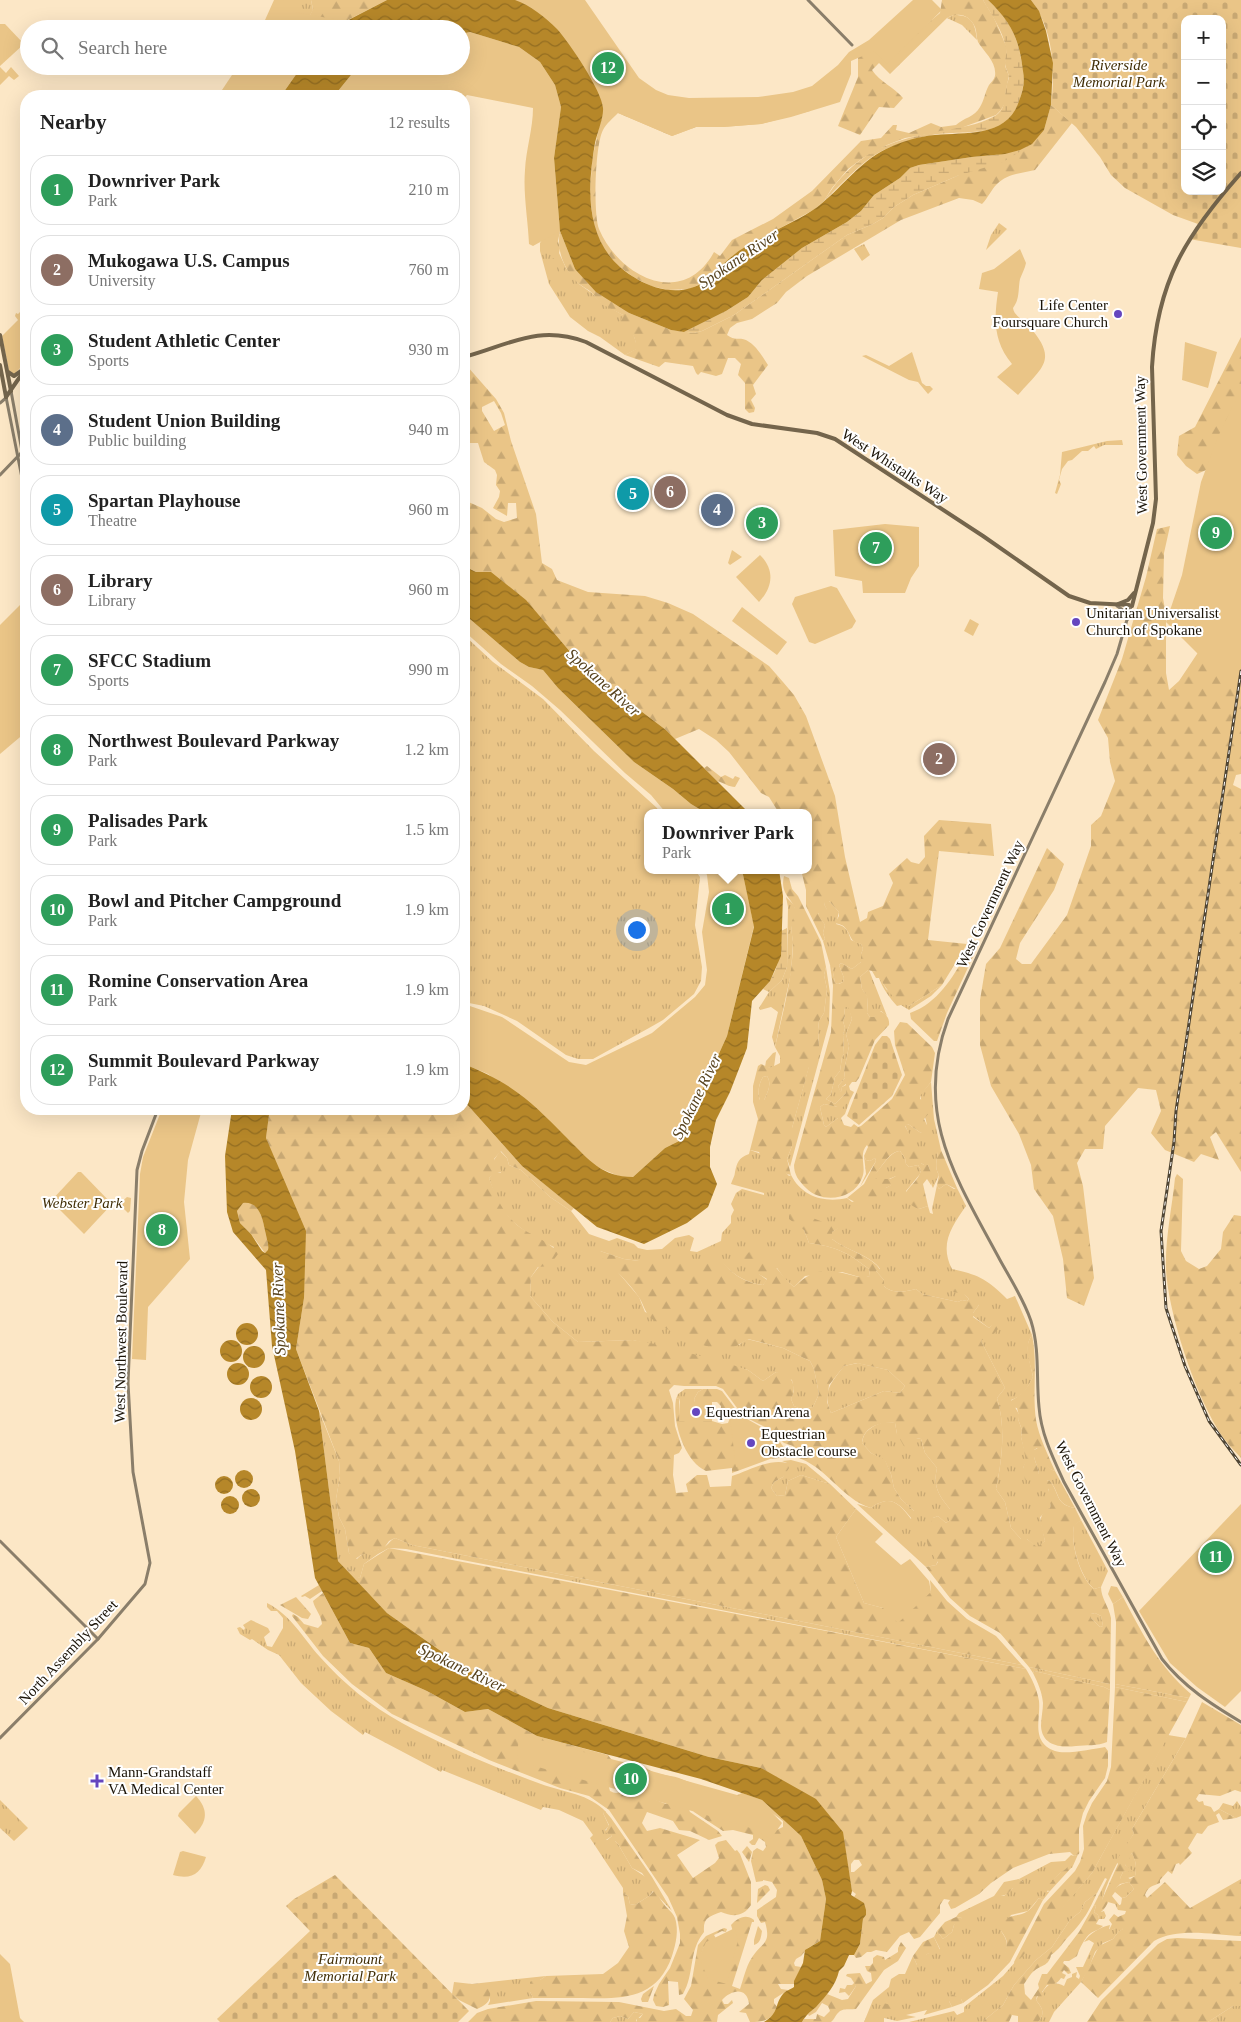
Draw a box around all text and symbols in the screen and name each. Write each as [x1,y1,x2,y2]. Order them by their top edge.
map controls [1181,15,1226,195]
button: + [1181,15,1226,60]
search box [20,20,470,75]
icon: search [38,34,66,62]
text: Search here [78,37,167,58]
pin: 12 [592,49,624,87]
park label: Riverside Memorial Park [1072,57,1165,90]
button: − [1181,60,1226,105]
button: locate [1181,105,1226,150]
text: Nearby [40,110,107,134]
text: 12 results [388,114,450,131]
button: layers [1181,150,1226,195]
text: Downriver Park [88,170,220,191]
text: 1 [53,181,61,198]
text: 210 m [409,181,449,198]
text: Park [88,192,117,209]
water label: Spokane River [695,225,783,292]
text: Mukogawa U.S. Campus [88,250,290,271]
text: 2 [53,261,61,278]
text: 760 m [409,261,449,278]
text: University [88,272,156,289]
place label: Life Center Foursquare Church [993,297,1108,330]
marker: Life Center Foursquare Church [1112,308,1124,320]
text: Student Athletic Center [88,330,280,351]
text: 3 [53,341,61,358]
text: 930 m [409,341,449,358]
text: Sports [88,352,129,369]
street label: West Government Way [1132,375,1150,515]
text: Student Union Building [88,410,280,431]
text: 4 [53,421,61,438]
text: 940 m [409,421,449,438]
street label: West Whistalks Way [839,426,952,507]
text: Public building [88,432,186,449]
pin: 6 [654,473,686,511]
pin: 5 [617,475,649,513]
text: Spartan Playhouse [88,490,241,511]
pin: 4 [701,491,733,529]
text: 5 [53,501,61,518]
text: 960 m [409,501,449,518]
pin: 3 [746,504,778,542]
text: Theatre [88,512,137,529]
pin: 9 [1200,514,1232,552]
pin: 7 [860,529,892,567]
text: Library [88,570,152,591]
text: 6 [53,581,61,598]
text: 960 m [409,581,449,598]
text: Library [88,592,136,609]
place label: Unitarian Universalist Church of Spokane [1086,605,1220,638]
marker: Unitarian Universalist Church of Spokane [1070,616,1082,628]
water label: Spokane River [563,645,644,721]
text: SFCC Stadium [88,650,211,671]
text: 7 [53,661,61,678]
text: 990 m [409,661,449,678]
text: Sports [88,672,129,689]
text: Northwest Boulevard Parkway [88,730,339,751]
pin: 2 [923,740,955,778]
text: 8 [53,741,61,758]
text: 1.2 km [405,741,449,758]
text: Park [88,752,117,769]
popup [644,809,812,874]
text: Palisades Park [88,810,208,831]
text: 9 [53,821,61,838]
text: 1.5 km [405,821,449,838]
text: Downriver Park [662,822,794,843]
text: Park [88,832,117,849]
street label: West Government Way [953,837,1027,970]
text: Park [662,844,691,861]
text: Bowl and Pitcher Campground [88,890,341,911]
pin: 1 [712,890,744,928]
text: 10 [49,901,65,918]
text: 1.9 km [405,901,449,918]
text: Park [88,912,117,929]
your location [624,917,650,943]
text: Romine Conservation Area [88,970,308,991]
text: 11 [49,981,65,998]
text: 1.9 km [405,981,449,998]
text: Park [88,992,117,1009]
text: Summit Boulevard Parkway [88,1050,319,1071]
water label: Spokane River [668,1050,726,1142]
text: 12 [49,1061,65,1078]
text: 1.9 km [405,1061,449,1078]
text: Park [88,1072,117,1089]
park label: Webster Park [42,1195,123,1211]
pin: 8 [146,1211,178,1249]
street label: West Northwest Boulevard [112,1260,130,1423]
water label: Spokane River [268,1261,290,1356]
place label: Equestrian Arena [706,1404,810,1420]
marker: Equestrian Arena [690,1406,702,1418]
place label: Equestrian Obstacle course [761,1426,857,1459]
marker: Equestrian Obstacle course [745,1437,757,1449]
street label: West Government Way [1052,1438,1130,1570]
pin: 11 [1200,1538,1232,1576]
street label: North Assembly Street [16,1596,121,1707]
water label: Spokane River [416,1640,508,1696]
pin: 10 [615,1760,647,1798]
place label: Mann-Grandstaff VA Medical Center [108,1764,224,1797]
marker: Mann-Grandstaff VA Medical Center [90,1774,104,1788]
park label: Fairmount Memorial Park [303,1951,396,1984]

